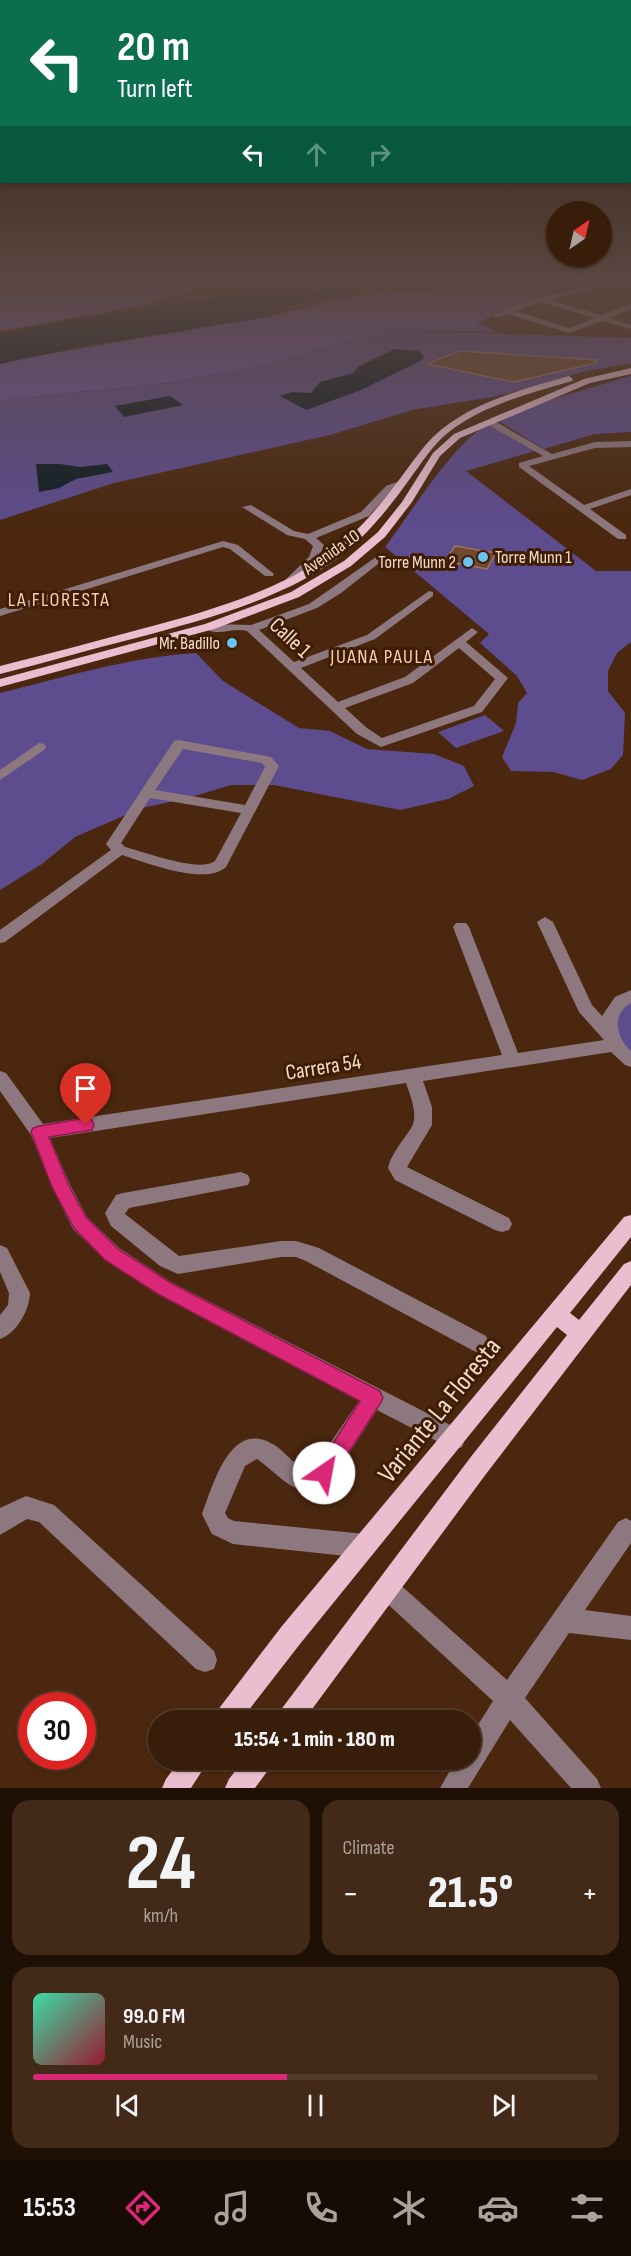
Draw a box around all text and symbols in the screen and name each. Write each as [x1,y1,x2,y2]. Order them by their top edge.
text: 20 m [117,22,190,73]
icon: left [18,24,96,102]
text: Turn left [117,73,193,105]
icon: left [237,138,270,171]
icon: ahead [300,138,333,171]
icon: right [363,138,396,171]
north arrow [546,201,612,267]
map controls [546,201,612,267]
street label: Avenida 10 [298,525,364,580]
place label: Torre Munn 1 [495,547,572,568]
marker: Torre Munn 1 [476,550,490,564]
place label: Torre Munn 2 [378,552,456,573]
marker: Torre Munn 2 [461,555,475,569]
district label: LA FLORESTA [8,588,110,612]
street label: Calle 1 [264,612,317,664]
place label: Mr. Badillo [159,633,220,654]
marker: Mr. Badillo [225,636,239,650]
district label: JUANA PAULA [329,645,434,669]
street label: Carrera 54 [284,1048,363,1087]
pin [60,1063,111,1125]
icon: arrive [69,1072,102,1105]
street label: Variante La Floresta [372,1332,508,1490]
position arrow [292,1441,356,1505]
speed limit sign: 30 [18,1692,96,1770]
text: 15:54 · 1 min · 180 m [234,1726,395,1753]
text: 24 [126,1818,196,1911]
text: Climate [343,1836,395,1860]
text: 21.5° [427,1866,513,1921]
text: − [343,1874,359,1914]
text: + [582,1874,598,1914]
text: km/h [143,1904,178,1928]
text: 99.0 FM [123,2003,185,2030]
text: Music [123,2030,162,2054]
icon: previous [111,2089,144,2122]
icon: pause [299,2089,332,2122]
icon: next [487,2089,520,2122]
icon: directions [122,2187,164,2229]
icon: music [211,2187,253,2229]
icon: phone [300,2187,342,2229]
icon: climate [388,2187,430,2229]
icon: car [477,2187,519,2229]
icon: filters [566,2187,608,2229]
text: 15:53 [23,2192,76,2224]

